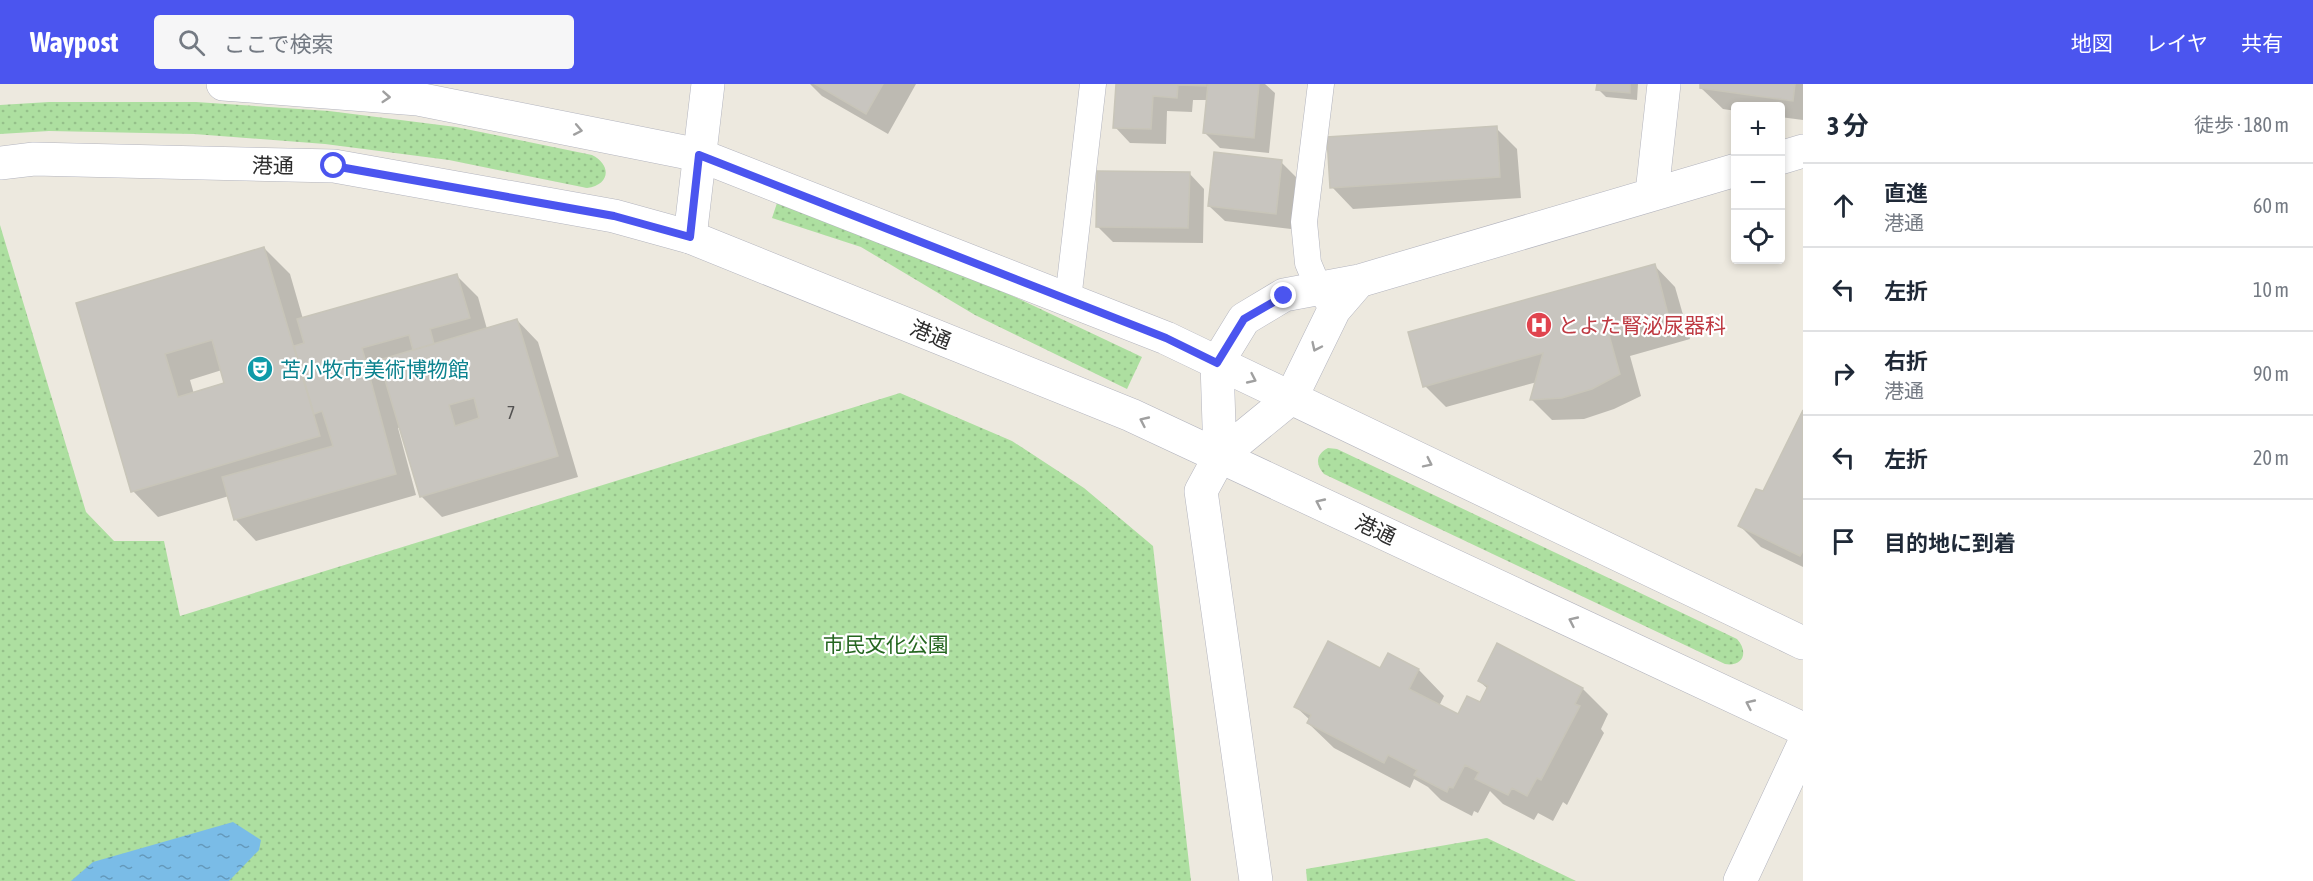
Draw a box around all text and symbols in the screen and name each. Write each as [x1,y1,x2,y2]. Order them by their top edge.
search box [154,15,574,69]
text: Waypost [30,26,118,58]
icon: search [175,26,208,59]
text: ここで検索 [223,31,333,57]
text: 地図 [2071,31,2113,55]
text: レイヤ [2146,31,2208,55]
text: 共有 [2241,31,2283,55]
one-way arrow [382,90,391,103]
map controls [1731,102,1785,264]
button: + [1731,102,1785,156]
text: 3 分 [1827,111,1869,141]
text: 徒歩 · 180 m [2194,113,2289,136]
one-way arrow [573,123,583,136]
route start [320,152,346,178]
street label: 港通 [252,153,294,177]
button: − [1731,156,1785,210]
text: 直進 [1884,180,1928,206]
icon: ahead [1827,189,1860,222]
text: 60 m [2253,194,2289,217]
button: locate [1731,210,1785,264]
text: 港通 [1884,211,1924,234]
icon: left [1827,273,1860,306]
text: 左折 [1884,278,1928,304]
text: 10 m [2253,278,2289,301]
route end [1270,282,1296,308]
hospital icon: とよた腎泌尿器科 [1524,310,1554,340]
place label: とよた腎泌尿器科 [1558,313,1726,337]
street label: 港通 [907,315,955,353]
one-way arrow [1312,340,1324,351]
text: 右折 [1884,348,1928,374]
theatre icon: 苫小牧市美術博物館 [245,354,275,384]
place label: 苫小牧市美術博物館 [280,357,469,381]
icon: right [1827,357,1860,390]
text: 90 m [2253,362,2289,385]
one-way arrow [1245,372,1256,384]
text: 港通 [1884,379,1924,402]
house number: 7 [507,402,515,423]
one-way arrow [1139,416,1150,428]
icon: left [1827,441,1860,474]
text: 左折 [1884,446,1928,472]
text: 20 m [2253,446,2289,469]
one-way arrow [1421,456,1432,468]
one-way arrow [1316,499,1327,511]
street label: 港通 [1352,509,1400,549]
icon: arrive [1827,525,1860,558]
text: 目的地に到着 [1884,530,2016,556]
one-way arrow [1569,617,1580,629]
park label: 市民文化公園 [823,632,949,656]
one-way arrow [1745,699,1756,711]

